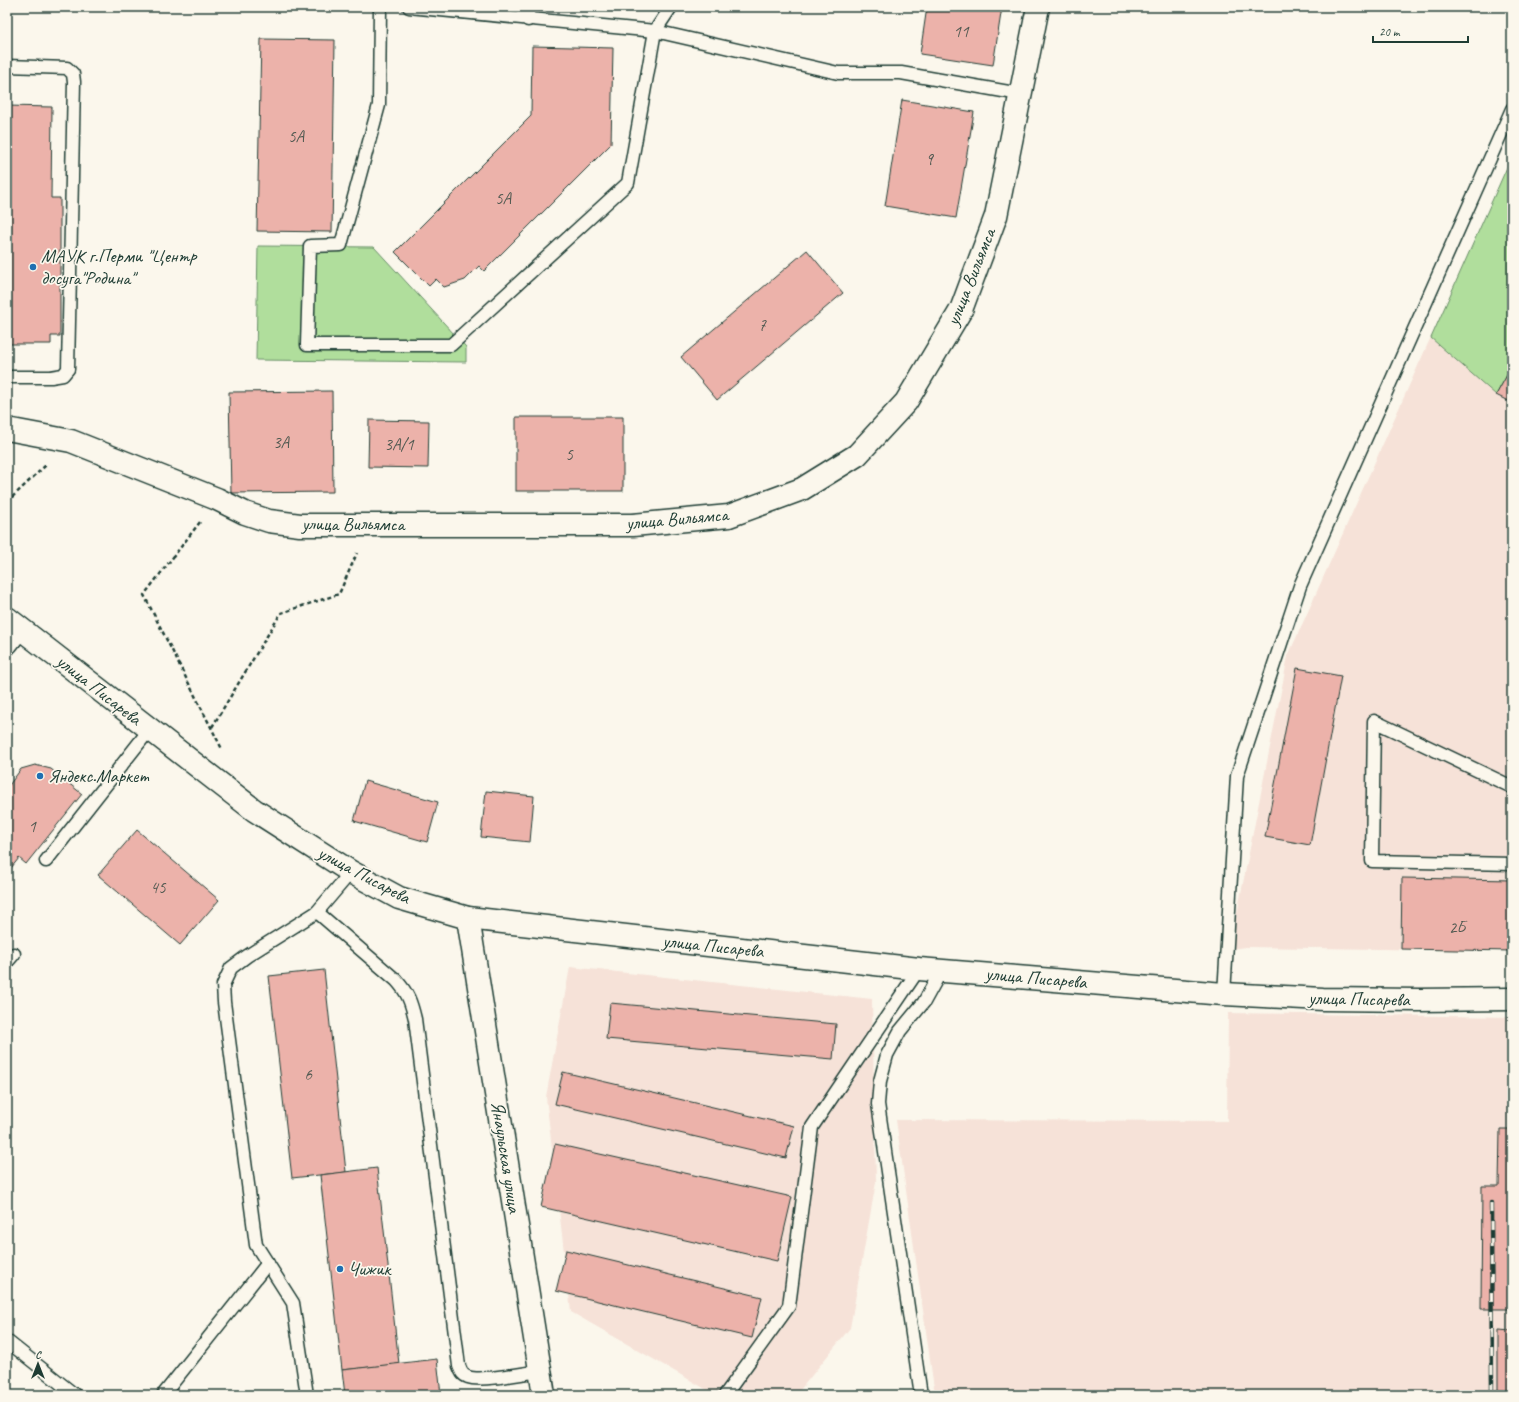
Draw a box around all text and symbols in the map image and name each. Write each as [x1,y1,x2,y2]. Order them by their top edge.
scale bar [1373,18,1468,44]
house number: 11 [953,21,970,42]
text: 20 m [1379,24,1401,40]
house number: 5А [288,126,306,147]
house number: 9 [925,149,934,170]
house number: 5А [495,188,513,209]
street label: улица Вильямса [940,223,1002,330]
place label: МАУК г.Перми "Центр досуга"Родина" [41,244,198,290]
marker: МАУК г.Перми "Центр досуга"Родина" [28,262,38,272]
house number: 7 [758,315,767,336]
house number: 3А [273,432,291,453]
house number: 3А/1 [384,434,415,455]
house number: 5 [565,444,574,465]
street label: улица Вильямса [624,502,731,536]
street label: улица Вильямса [301,512,406,536]
street label: улица Писарева [51,649,148,732]
place label: Яндекс.Маркет [48,764,150,788]
marker: Яндекс.Маркет [35,771,45,781]
house number: 1 [28,816,37,837]
street label: улица Писарева [313,840,416,910]
house number: 45 [150,877,167,898]
house number: 2Б [1449,917,1468,938]
street label: улица Писарева [660,929,766,963]
street label: улица Писарева [983,962,1089,995]
street label: улица Писарева [1307,986,1412,1012]
house number: 6 [304,1064,313,1085]
street label: Янаульская улица [485,1099,527,1216]
place label: Чижик [348,1257,393,1281]
marker: Чижик [335,1264,345,1274]
north arrow [18,1344,58,1384]
text: С [35,1347,42,1361]

